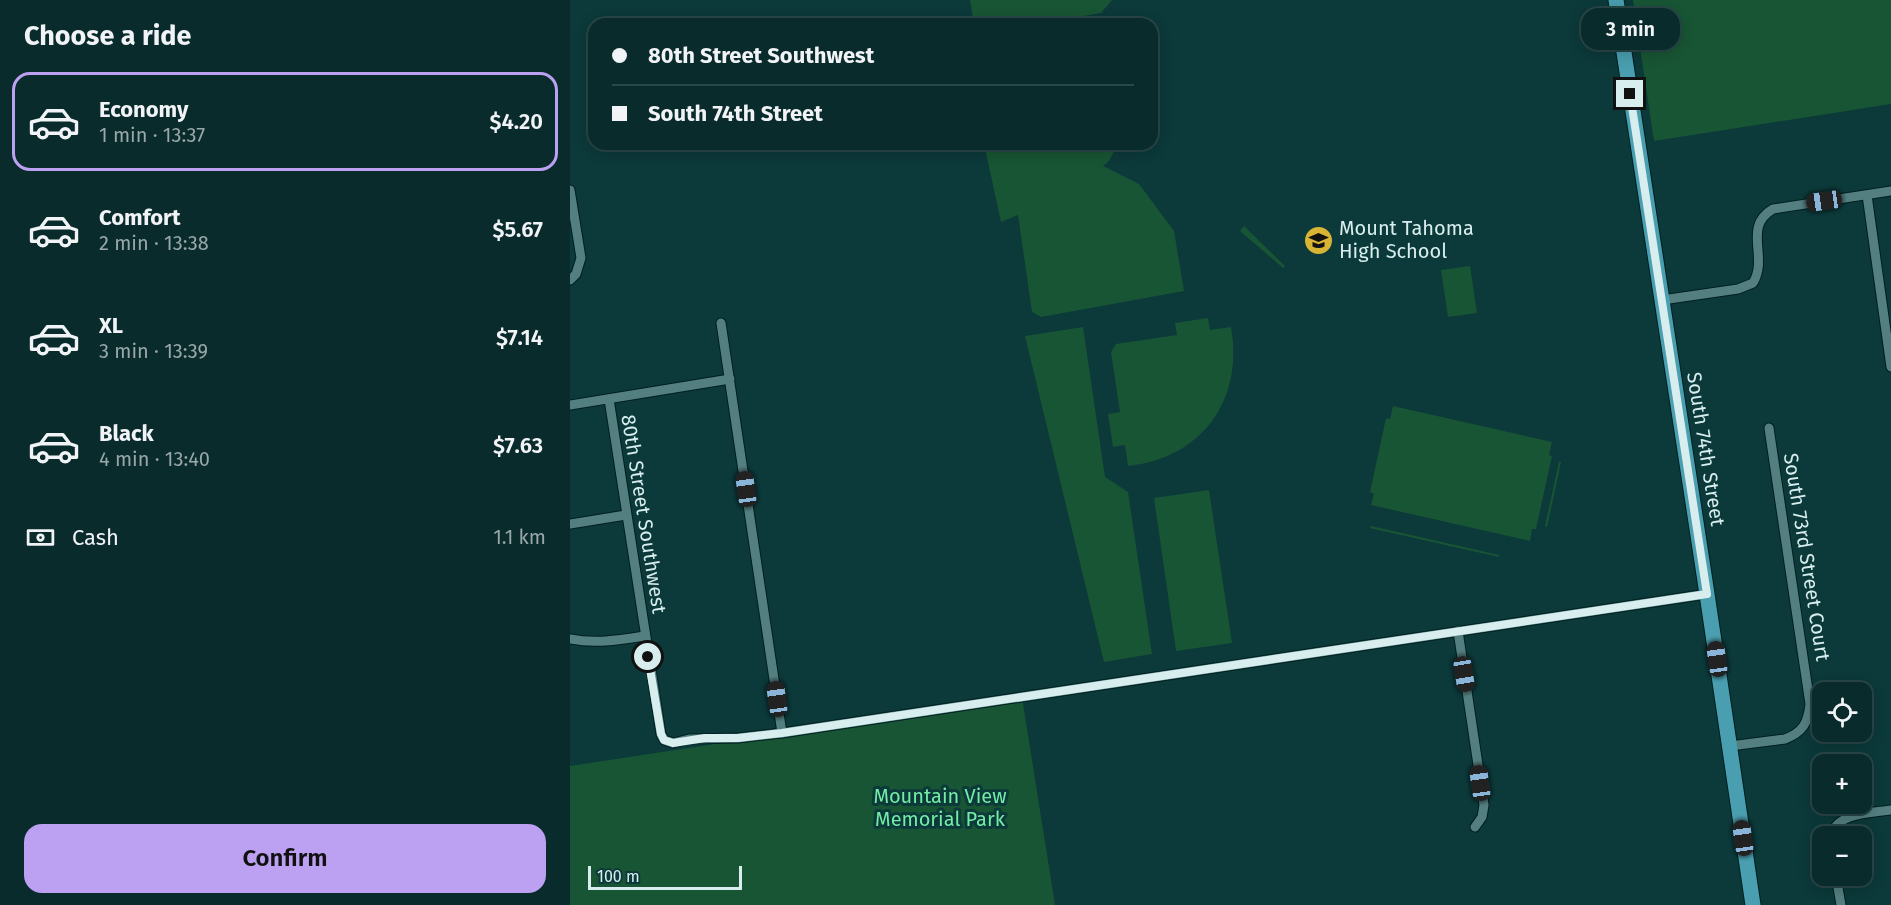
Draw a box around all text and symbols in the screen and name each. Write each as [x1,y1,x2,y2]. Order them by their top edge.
callout: 3 min [1580,7,1680,49]
text: 3 min [1606,17,1655,41]
text: Choose a ride [24,20,191,52]
text: 80th Street Southwest [648,42,874,69]
route end [1616,80,1643,107]
icon: car [27,95,81,149]
text: Economy [99,96,188,123]
text: South 74th Street [648,100,823,127]
text: $4.20 [489,108,543,135]
text: 1 min · 13:37 [99,123,205,147]
car [1805,190,1843,212]
icon: car [27,203,81,257]
text: Comfort [99,204,180,231]
text: $5.67 [493,216,543,243]
place label: Mount Tahoma High School [1339,216,1474,263]
school or university icon: Mount Tahoma High School [1302,224,1334,256]
text: 2 min · 13:38 [99,231,209,255]
icon: car [27,311,81,365]
text: XL [99,312,123,339]
text: $7.14 [496,324,543,351]
text: 3 min · 13:39 [99,339,208,363]
street label: South 74th Street [1682,370,1730,529]
street label: 80th Street Southwest [616,413,672,616]
icon: car [27,419,81,473]
text: Black [99,420,154,447]
text: $7.63 [493,432,543,459]
text: 4 min · 13:40 [99,447,210,471]
street label: South 73rd Street Court [1779,451,1835,663]
car [735,470,757,508]
icon: cash [24,521,57,554]
text: Cash [72,524,119,551]
text: 1.1 km [493,525,546,549]
car [1706,640,1728,678]
route start [634,643,661,670]
car [1452,655,1476,693]
car [766,680,788,718]
map controls [1812,682,1872,886]
button: locate [1812,682,1872,742]
button: + [1812,754,1872,814]
car [1469,764,1491,802]
park label: Mountain View Memorial Park [873,784,1007,831]
car [1732,819,1754,857]
button: Confirm [24,824,546,893]
button: − [1812,826,1872,886]
scale bar [588,863,742,890]
text: 100 m [597,867,640,886]

